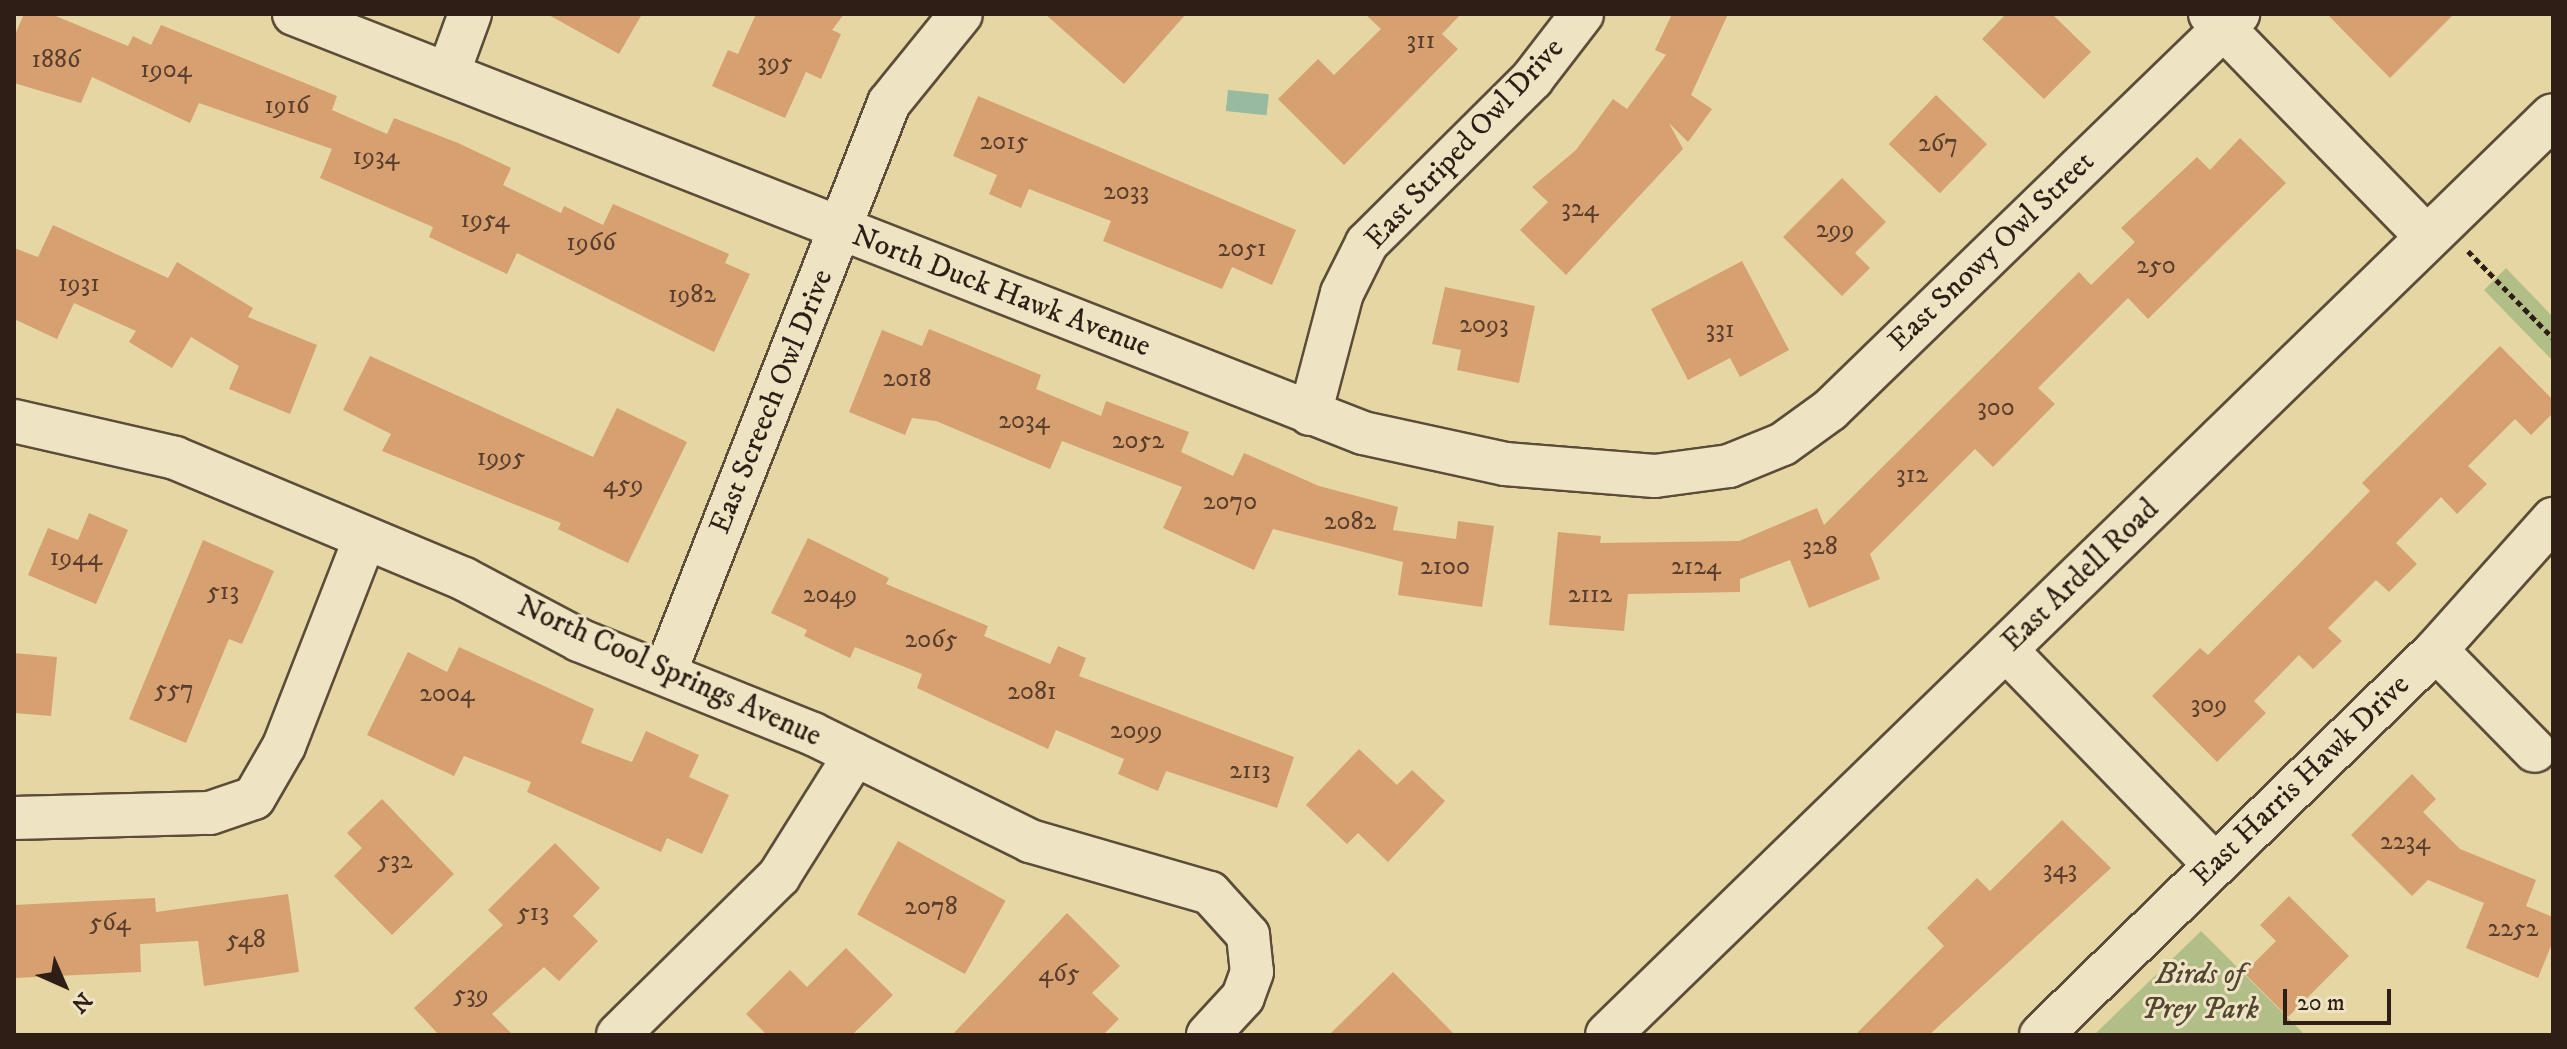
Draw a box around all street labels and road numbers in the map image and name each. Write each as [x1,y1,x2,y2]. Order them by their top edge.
street label: East Striped Owl Drive [1358,31,1572,257]
street label: East Snowy Owl Street [1882,145,2102,359]
street label: North Duck Hawk Avenue [847,218,1155,366]
street label: East Screech Owl Drive [703,265,841,539]
street label: East Ardell Road [1995,492,2167,660]
street label: North Cool Springs Avenue [512,589,826,755]
street label: East Harris Hawk Drive [2184,668,2418,894]

